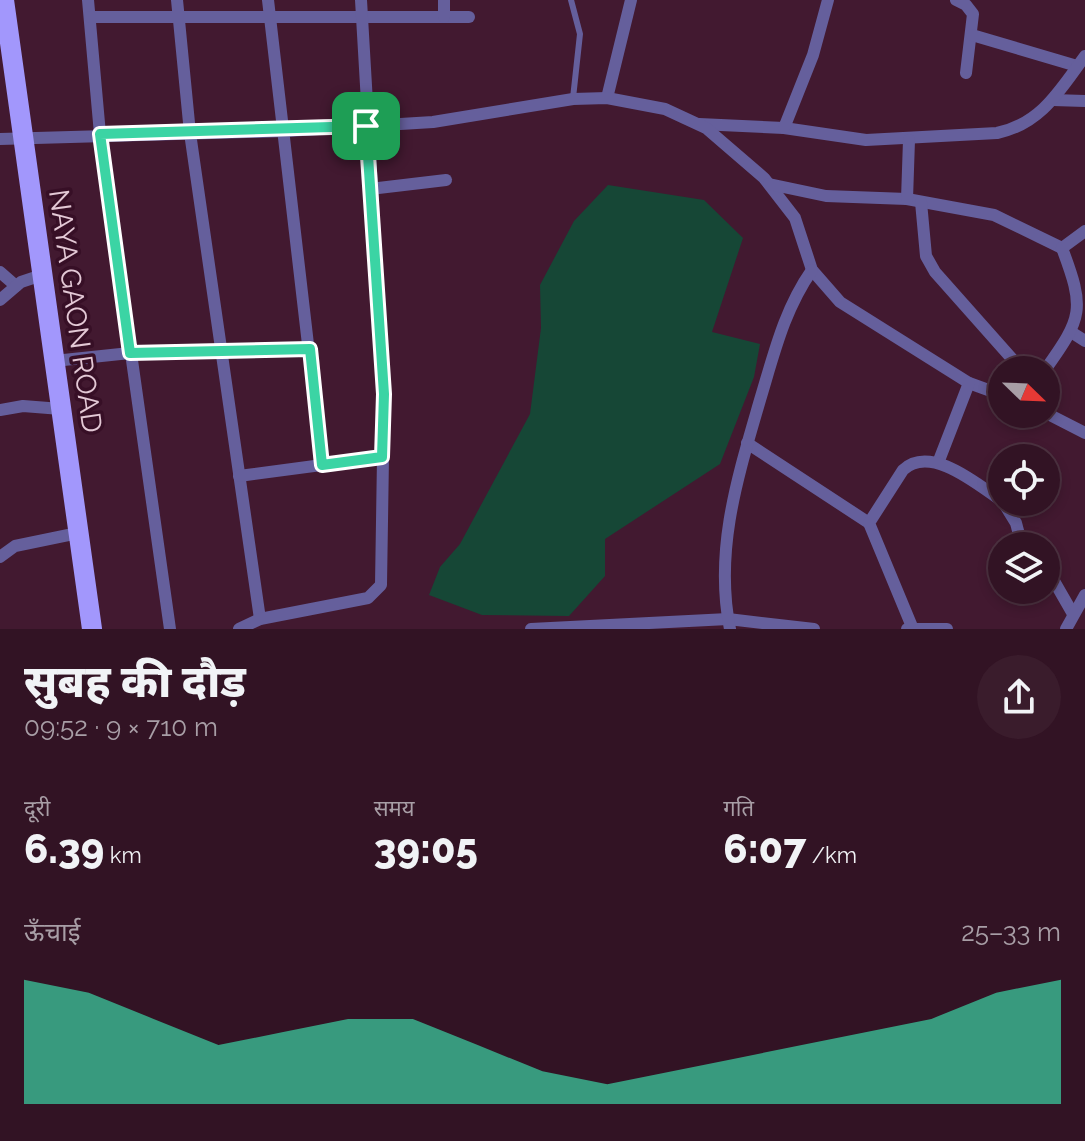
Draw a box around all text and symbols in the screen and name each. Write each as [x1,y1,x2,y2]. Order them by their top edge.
pin [332,92,400,160]
icon: arrive [344,104,388,148]
street label: NAYA GAON ROAD [42,187,109,435]
north arrow [988,356,1060,428]
map controls [988,356,1060,604]
button: locate [988,444,1060,516]
button: layers [988,532,1060,604]
button: share [977,655,1061,739]
text: सुबह की दौड़ [24,656,246,707]
text: 09:52 · 9 × 710 m [24,712,218,742]
text: दूरी [24,795,50,821]
text: समय [374,795,414,821]
text: गति [723,795,754,821]
text: 6.39 [24,825,104,872]
text: 39:05 [374,825,478,872]
text: 6:07 [723,825,806,872]
text: km [104,842,142,868]
text: /km [806,842,857,868]
text: ऊँचाई [24,917,80,947]
text: 25–33 m [961,917,1061,947]

